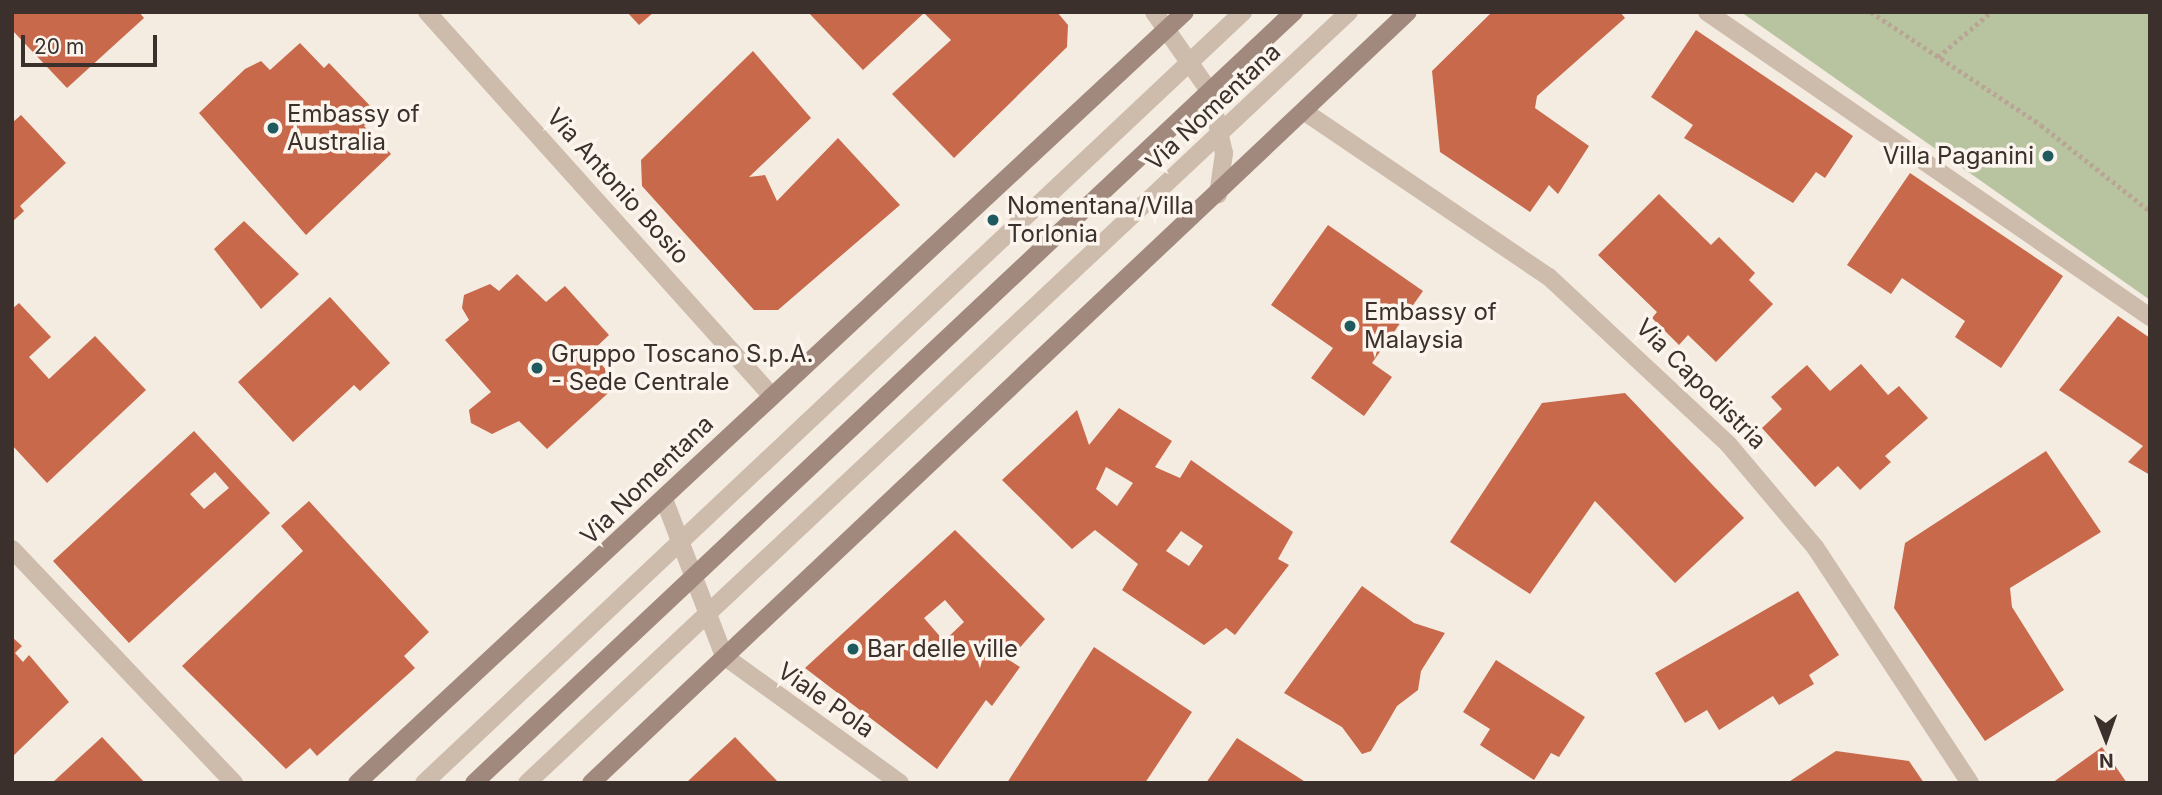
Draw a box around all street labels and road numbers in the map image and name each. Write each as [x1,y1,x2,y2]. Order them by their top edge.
street label: Via Nomentana [1140,37,1286,177]
street label: Via Antonio Bosio [541,102,695,270]
street label: Via Capodistria [1630,313,1772,455]
street label: Via Nomentana [575,409,719,551]
street label: Viale Pola [772,656,880,744]

